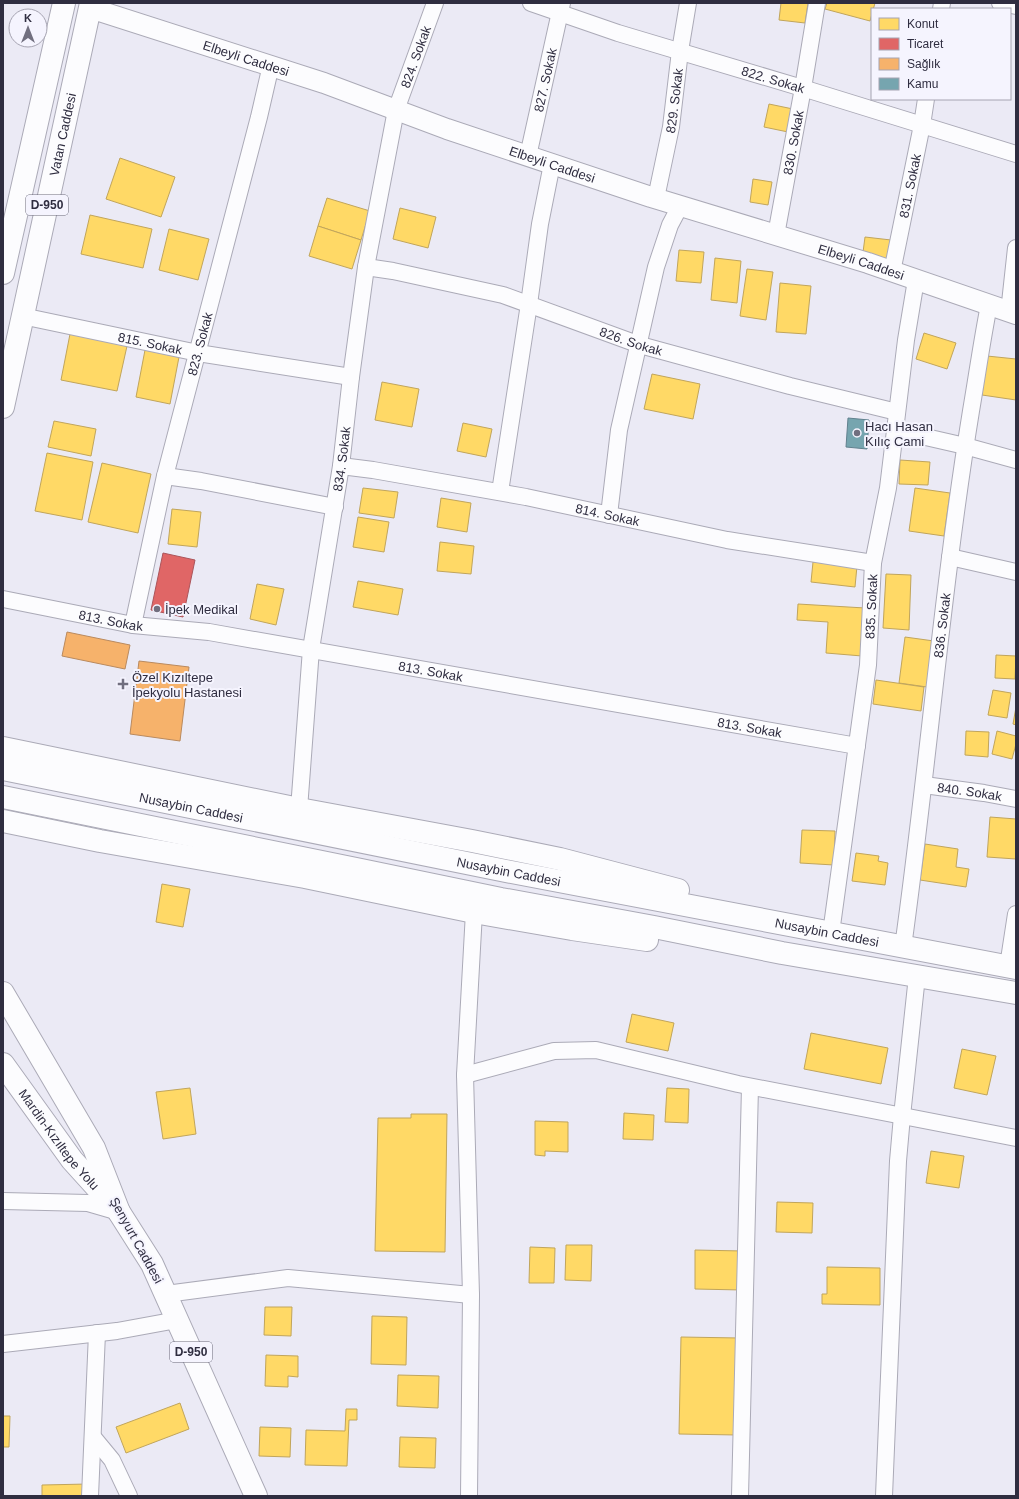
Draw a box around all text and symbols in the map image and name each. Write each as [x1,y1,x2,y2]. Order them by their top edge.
north arrow [8,8,48,48]
legend [871,8,1011,100]
text: K [24,12,32,24]
text: Konut [907,17,939,31]
street label: 824. Sokak [398,23,434,90]
text: Ticaret [907,37,944,51]
street label: Elbeyli Caddesi [201,38,291,79]
street label: 827. Sokak [531,46,560,113]
text: Sağlık [907,57,941,71]
street label: 822. Sokak [740,63,807,96]
street label: 829. Sokak [663,67,686,135]
text: Kamu [907,77,938,91]
street label: Vatan Caddesi [47,92,79,177]
street label: 830. Sokak [780,109,807,176]
street label: Elbeyli Caddesi [507,143,597,186]
street label: 831. Sokak [896,152,924,219]
road number: D-950 [26,195,68,215]
street label: Elbeyli Caddesi [816,241,906,283]
street label: 823. Sokak [185,310,216,377]
street label: 826. Sokak [598,324,664,359]
street label: 815. Sokak [117,329,184,358]
place label: Hacı Hasan Kılıç Cami [865,419,933,449]
street label: 834. Sokak [330,425,353,492]
marker: Hacı Hasan Kılıç Cami [852,428,862,438]
street label: 814. Sokak [574,501,641,529]
street label: 835. Sokak [862,573,880,640]
street label: 836. Sokak [931,592,954,659]
place label: İpek Medikal [165,602,238,617]
marker: İpek Medikal [152,604,162,614]
street label: 813. Sokak [77,607,144,634]
street label: 813. Sokak [397,658,464,685]
place label: Özel Kızıltepe İpekyolu Hastanesi [132,670,242,700]
marker: Özel Kızıltepe İpekyolu Hastanesi [117,678,129,690]
street label: 813. Sokak [716,715,784,741]
street label: 840. Sokak [936,780,1003,804]
street label: Nusaybin Caddesi [138,790,244,826]
street label: Nusaybin Caddesi [455,854,562,889]
street label: Nusaybin Caddesi [774,915,880,950]
street label: Mardin-Kızıltepe Yolu [15,1086,102,1193]
street label: Şenyurt Caddesi [107,1195,166,1286]
road number: D-950 [170,1342,212,1362]

